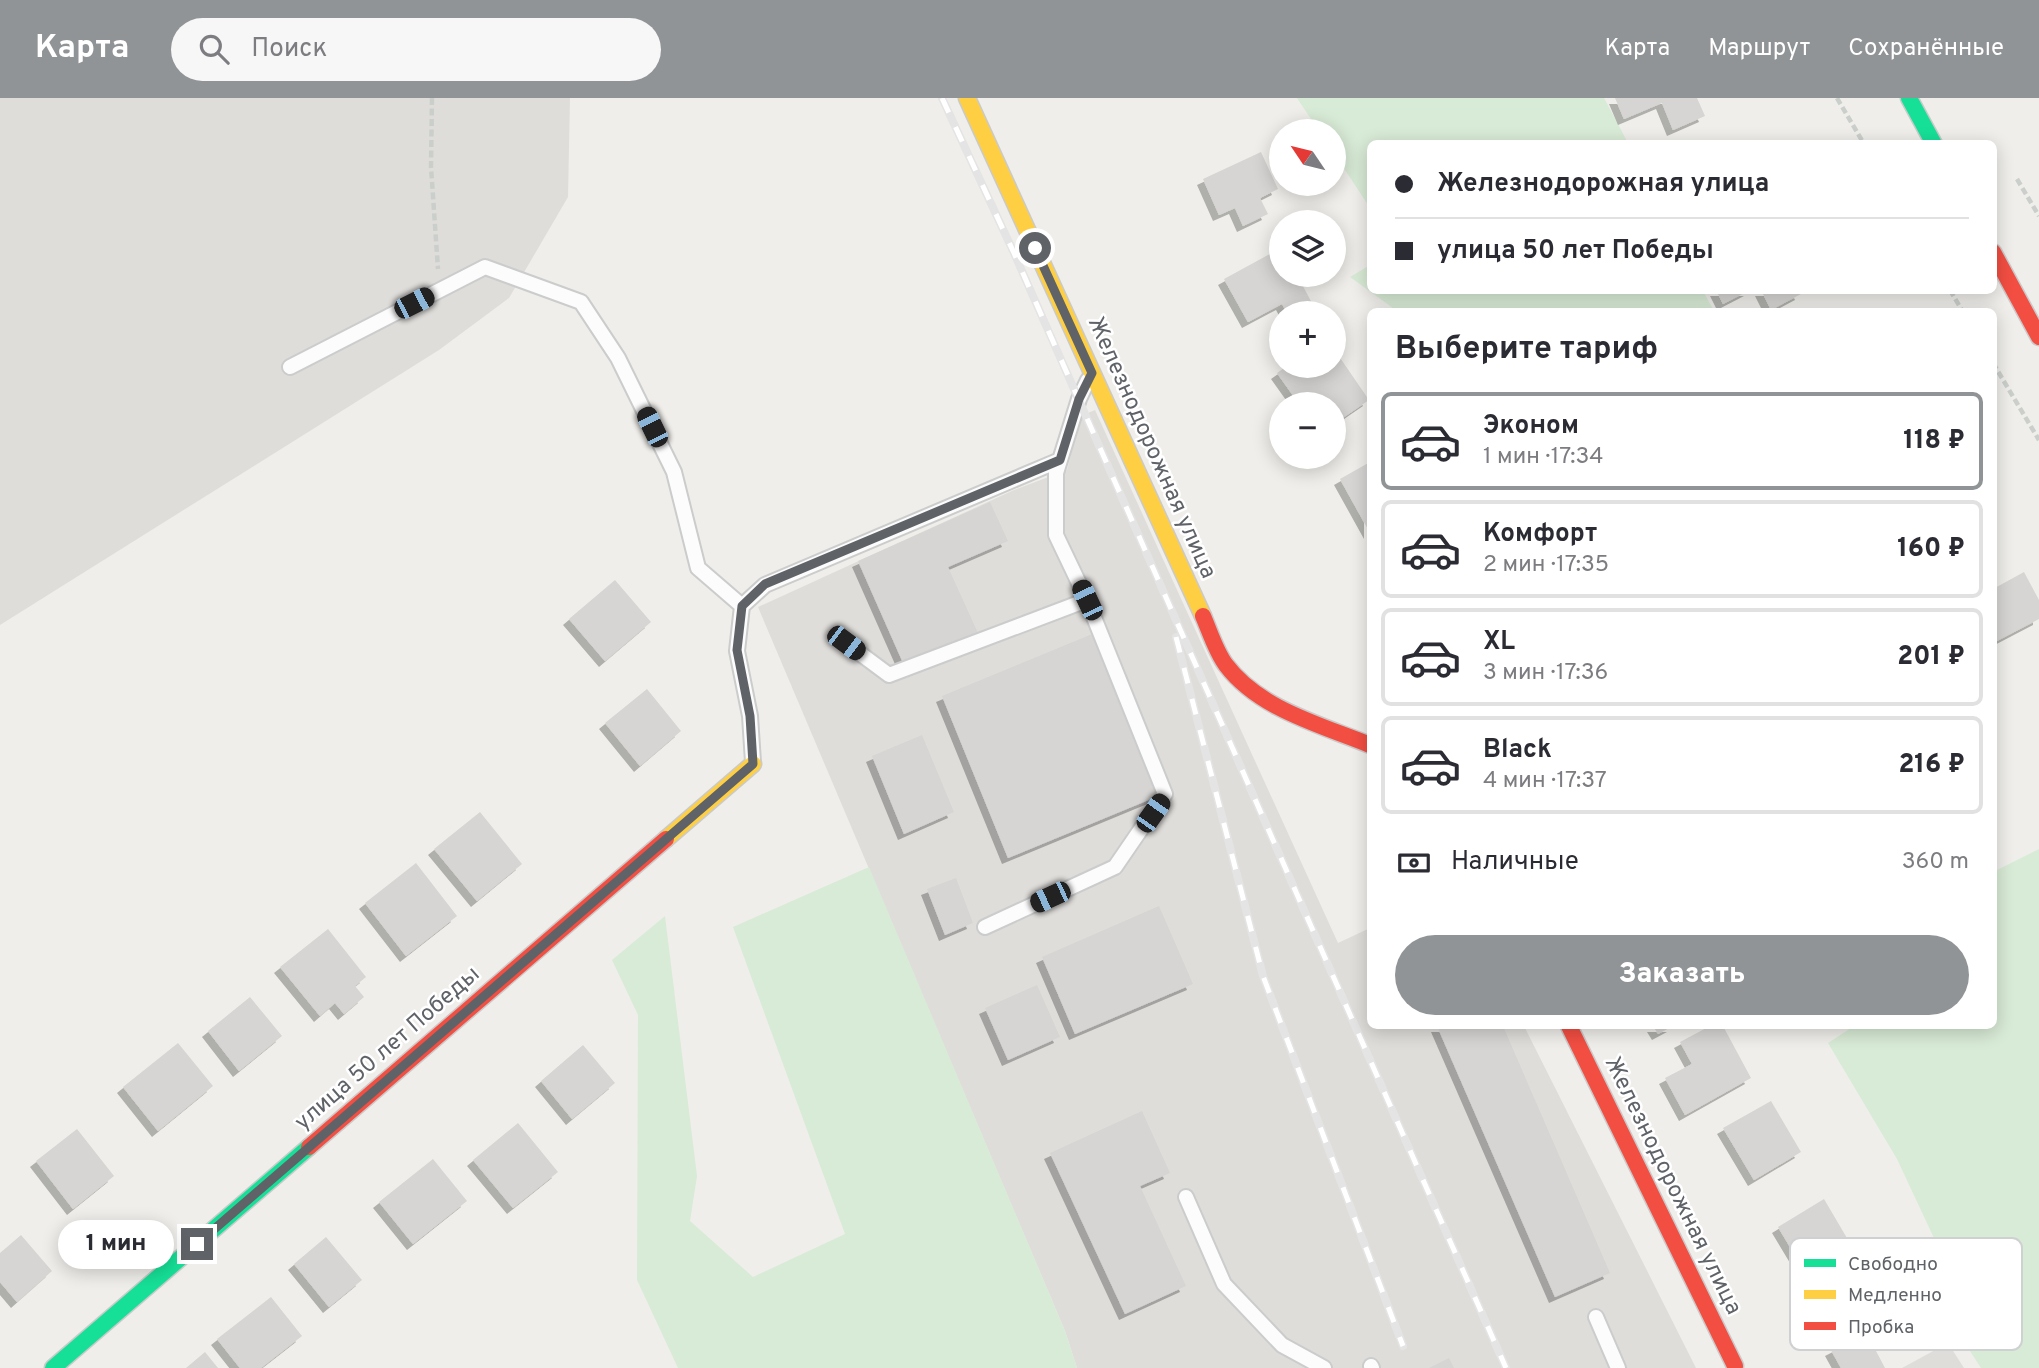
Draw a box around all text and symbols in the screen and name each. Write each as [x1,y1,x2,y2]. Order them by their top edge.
search box [171,18,661,81]
text: Карта [35,28,129,70]
icon: search [195,30,233,68]
text: Поиск [251,33,327,66]
text: Карта [1604,34,1670,64]
text: Маршрут [1708,34,1810,64]
text: Сохранённые [1848,34,2004,64]
north arrow [1269,119,1346,196]
map controls [1269,119,1346,469]
text: Железнодорожная улица [1437,168,1769,201]
button: layers [1269,210,1346,287]
route start [1019,232,1051,264]
text: улица 50 лет Победы [1437,235,1714,268]
car [391,284,438,322]
button: + [1269,301,1346,378]
street label: Железнодорожная улица [1080,313,1222,583]
text: Выберите тариф [1395,330,1658,370]
button: − [1269,392,1346,469]
car [634,404,671,450]
icon: car [1399,410,1462,473]
text: Эконом [1483,410,1579,443]
text: 118 ₽ [1903,425,1965,458]
text: 1 мин · 17:34 [1483,443,1604,472]
icon: car [1399,518,1462,581]
text: Комфорт [1483,518,1597,551]
text: 160 ₽ [1897,533,1965,566]
text: 2 мин · 17:35 [1483,551,1609,580]
car [1069,577,1106,623]
car [823,622,870,664]
icon: car [1399,626,1462,689]
text: XL [1483,626,1515,659]
text: 201 ₽ [1897,641,1965,674]
text: 3 мин · 17:36 [1483,659,1608,688]
icon: car [1399,734,1462,797]
text: Black [1483,734,1552,767]
text: 216 ₽ [1898,749,1965,782]
text: 4 мин · 17:37 [1483,767,1607,796]
car [1133,790,1174,836]
icon: cash [1395,844,1433,882]
text: Наличные [1451,846,1579,879]
text: 360 m [1902,848,1969,877]
car [1027,879,1074,915]
button: Заказать [1395,935,1969,1015]
street label: улица 50 лет Победы [289,961,487,1137]
street label: Железнодорожная улица [1597,1052,1747,1320]
callout: 1 мин [57,1220,172,1268]
route end [181,1228,213,1260]
text: 1 мин [86,1230,146,1259]
legend [1790,1238,2022,1350]
text: Свободно [1848,1253,1938,1277]
text: Медленно [1848,1284,1942,1308]
text: Пробка [1848,1316,1914,1340]

